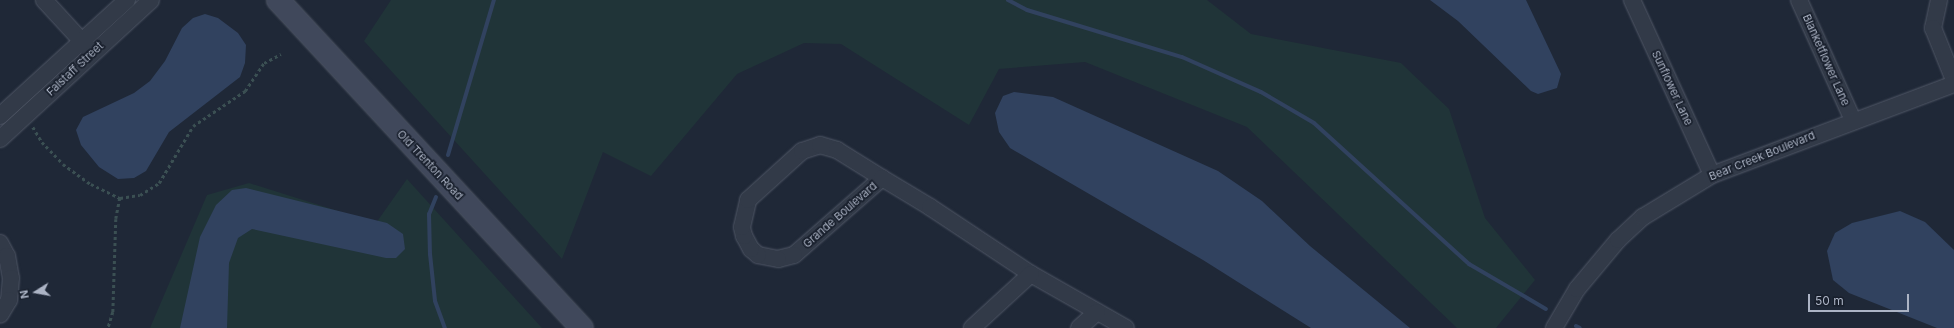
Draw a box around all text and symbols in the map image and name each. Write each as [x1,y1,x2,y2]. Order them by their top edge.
street label: Blanketflower Lane [1800,12,1852,108]
street label: Falstaff Street [44,39,106,99]
street label: Sunflower Lane [1649,49,1695,127]
street label: Old Trenton Road [394,127,466,203]
street label: Bear Creek Boulevard [1707,129,1817,183]
street label: Grande Boulevard [800,179,880,251]
north arrow [16,272,56,312]
scale bar [1810,286,1911,312]
text: N [17,289,32,300]
text: 50 m [1815,293,1844,308]

